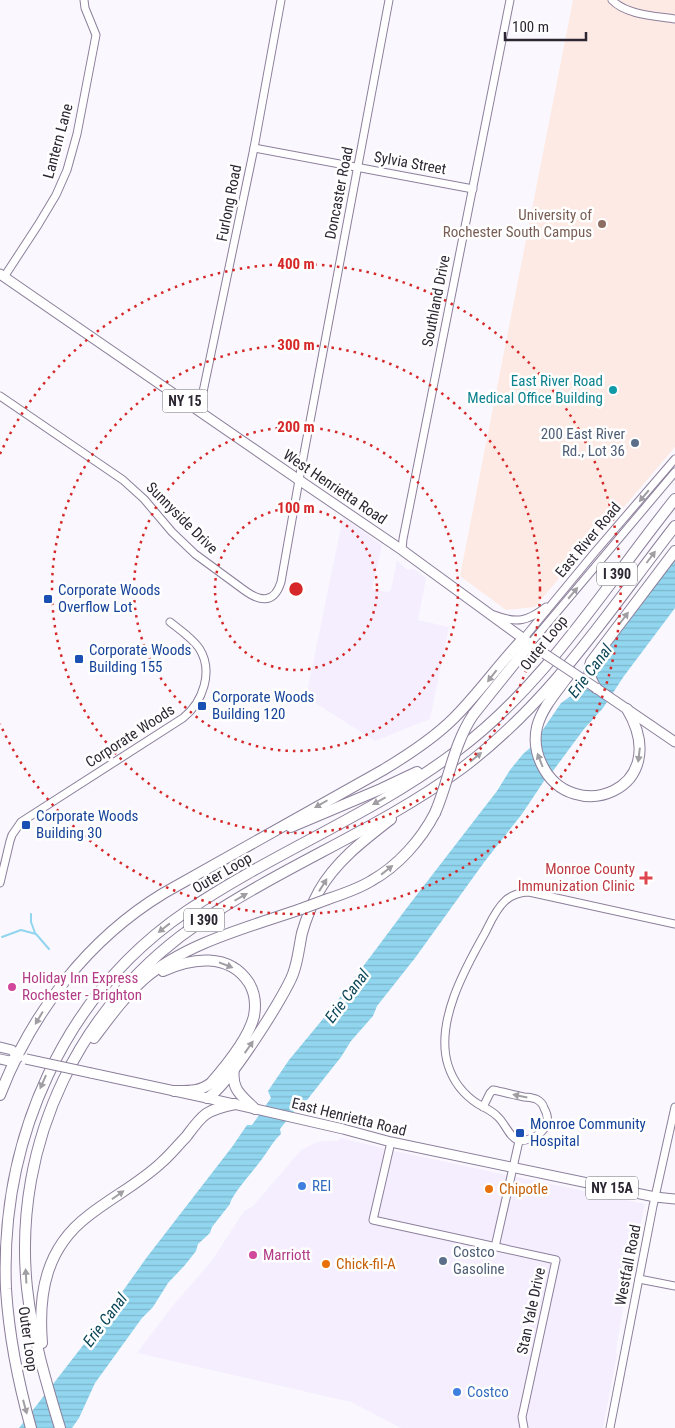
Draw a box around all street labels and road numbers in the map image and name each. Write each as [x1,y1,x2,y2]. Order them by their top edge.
street label: Lantern Lane [39,102,77,180]
street label: Doncaster Road [321,145,357,241]
street label: Sylvia Street [372,148,448,178]
street label: Furlong Road [213,163,245,243]
street label: Southland Drive [418,254,454,348]
road number: NY 15 [162,390,208,412]
street label: West Henrietta Road [280,446,390,528]
street label: Sunnyside Drive [142,478,222,558]
street label: East River Road [551,499,625,581]
road number: I 390 [597,562,637,586]
street label: Outer Loop [516,612,572,674]
street label: Corporate Woods [82,700,178,771]
street label: Outer Loop [189,849,255,897]
road number: I 390 [184,908,224,932]
street label: East Henrietta Road [290,1094,408,1140]
road number: NY 15A [586,1176,638,1200]
street label: Westfall Road [611,1223,645,1307]
street label: Stan Yale Drive [513,1266,549,1356]
street label: Outer Loop [15,1305,41,1373]

